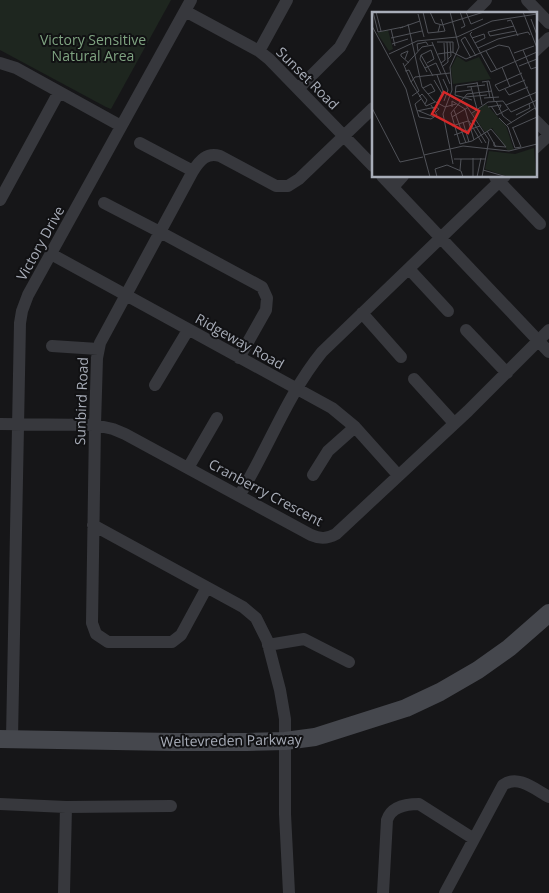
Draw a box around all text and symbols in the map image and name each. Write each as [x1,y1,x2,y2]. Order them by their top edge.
inset map [372,12,536,178]
park label: Victory Sensitive Natural Area [40,30,146,65]
street label: Sunset Road [272,42,344,114]
street label: Victory Drive [12,202,68,284]
street label: Ridgeway Road [192,309,288,373]
street label: Sunbird Road [70,357,92,445]
street label: Cranberry Crescent [206,454,326,530]
street label: Weltevreden Parkway [160,729,303,751]

